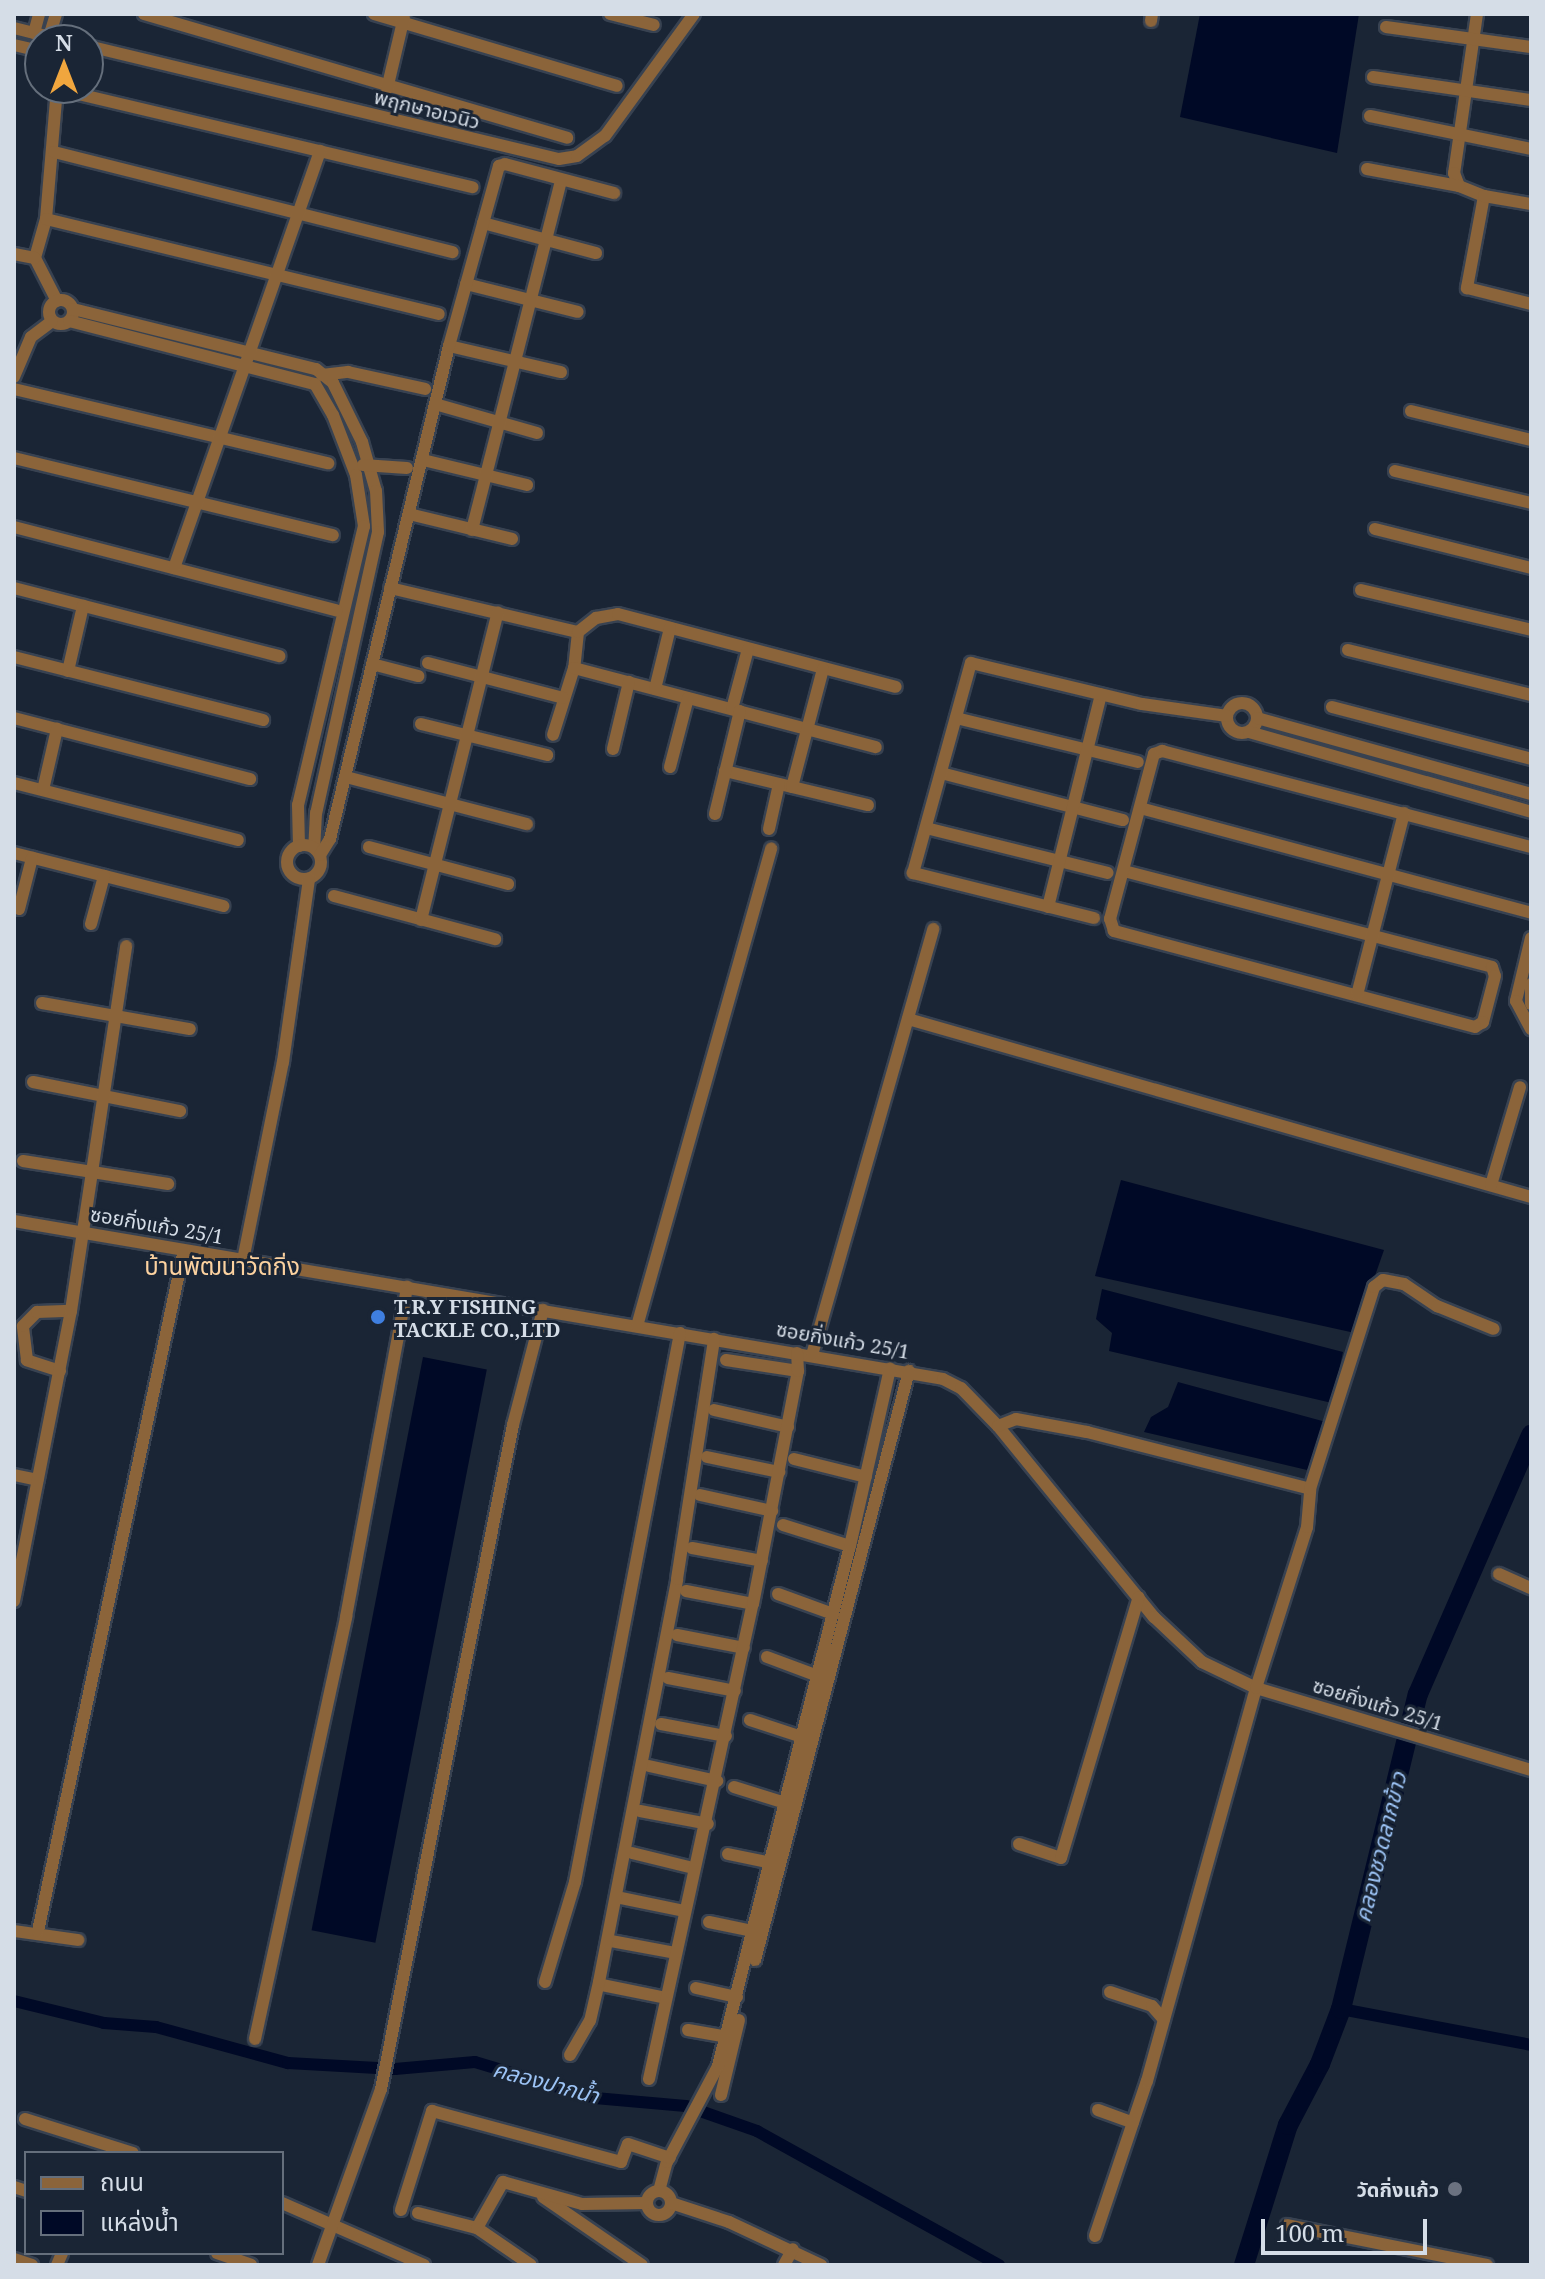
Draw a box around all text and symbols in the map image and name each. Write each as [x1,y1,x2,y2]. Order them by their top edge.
north arrow [24,24,104,104]
text: N [55,27,73,57]
street label: พฤกษาอเวนิว [372,84,482,134]
street label: ซอยกิ่งแก้ว 25/1 [88,1201,226,1249]
district label: บ้านพัฒนาวัดกิ่ง [144,1252,300,1280]
place label: T.R.Y FISHING TACKLE CO.,LTD [394,1294,560,1341]
marker: T.R.Y FISHING TACKLE CO.,LTD [369,1308,387,1326]
street label: ซอยกิ่งแก้ว 25/1 [774,1316,912,1364]
street label: ซอยกิ่งแก้ว 25/1 [1310,1673,1446,1735]
water label: คลองชวดลากข้าว [1349,1769,1411,1925]
water label: คลองปากน้ำ [490,2055,602,2109]
legend [24,2151,284,2255]
text: ถนน [100,2165,144,2198]
place label: วัดกิ่งแก้ว [1357,2177,1439,2201]
marker: วัดกิ่งแก้ว [1446,2180,1464,2198]
scale bar [1265,2203,1431,2253]
text: แหล่งน้ำ [100,2205,179,2238]
text: 100 m [1275,2216,1344,2249]

